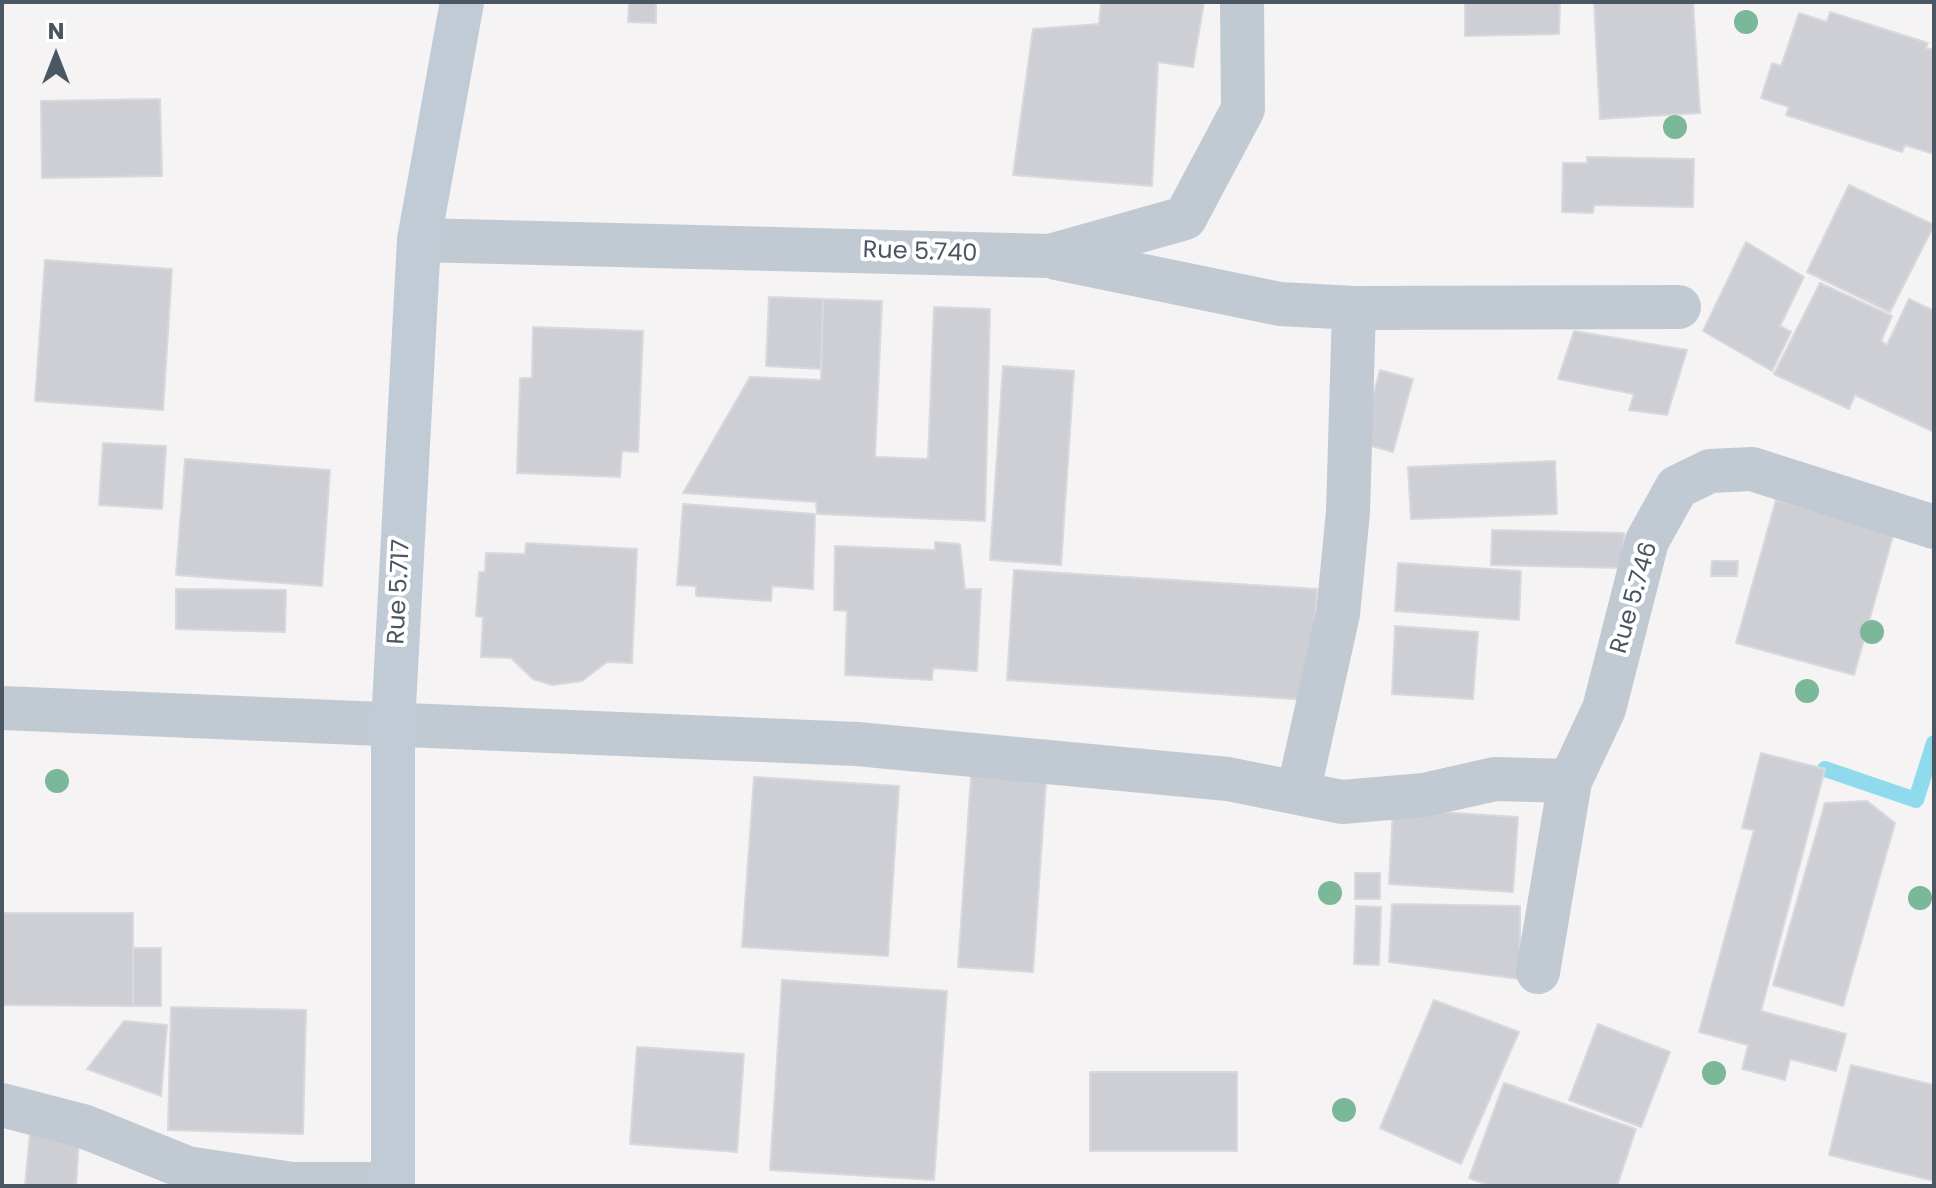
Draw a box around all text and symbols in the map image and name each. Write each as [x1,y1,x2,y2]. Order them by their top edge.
north arrow [16,16,96,96]
text: N [48,16,64,47]
street label: Rue 5.740 [862,237,978,269]
street label: Rue 5.717 [383,539,417,645]
street label: Rue 5.746 [1605,539,1665,657]

